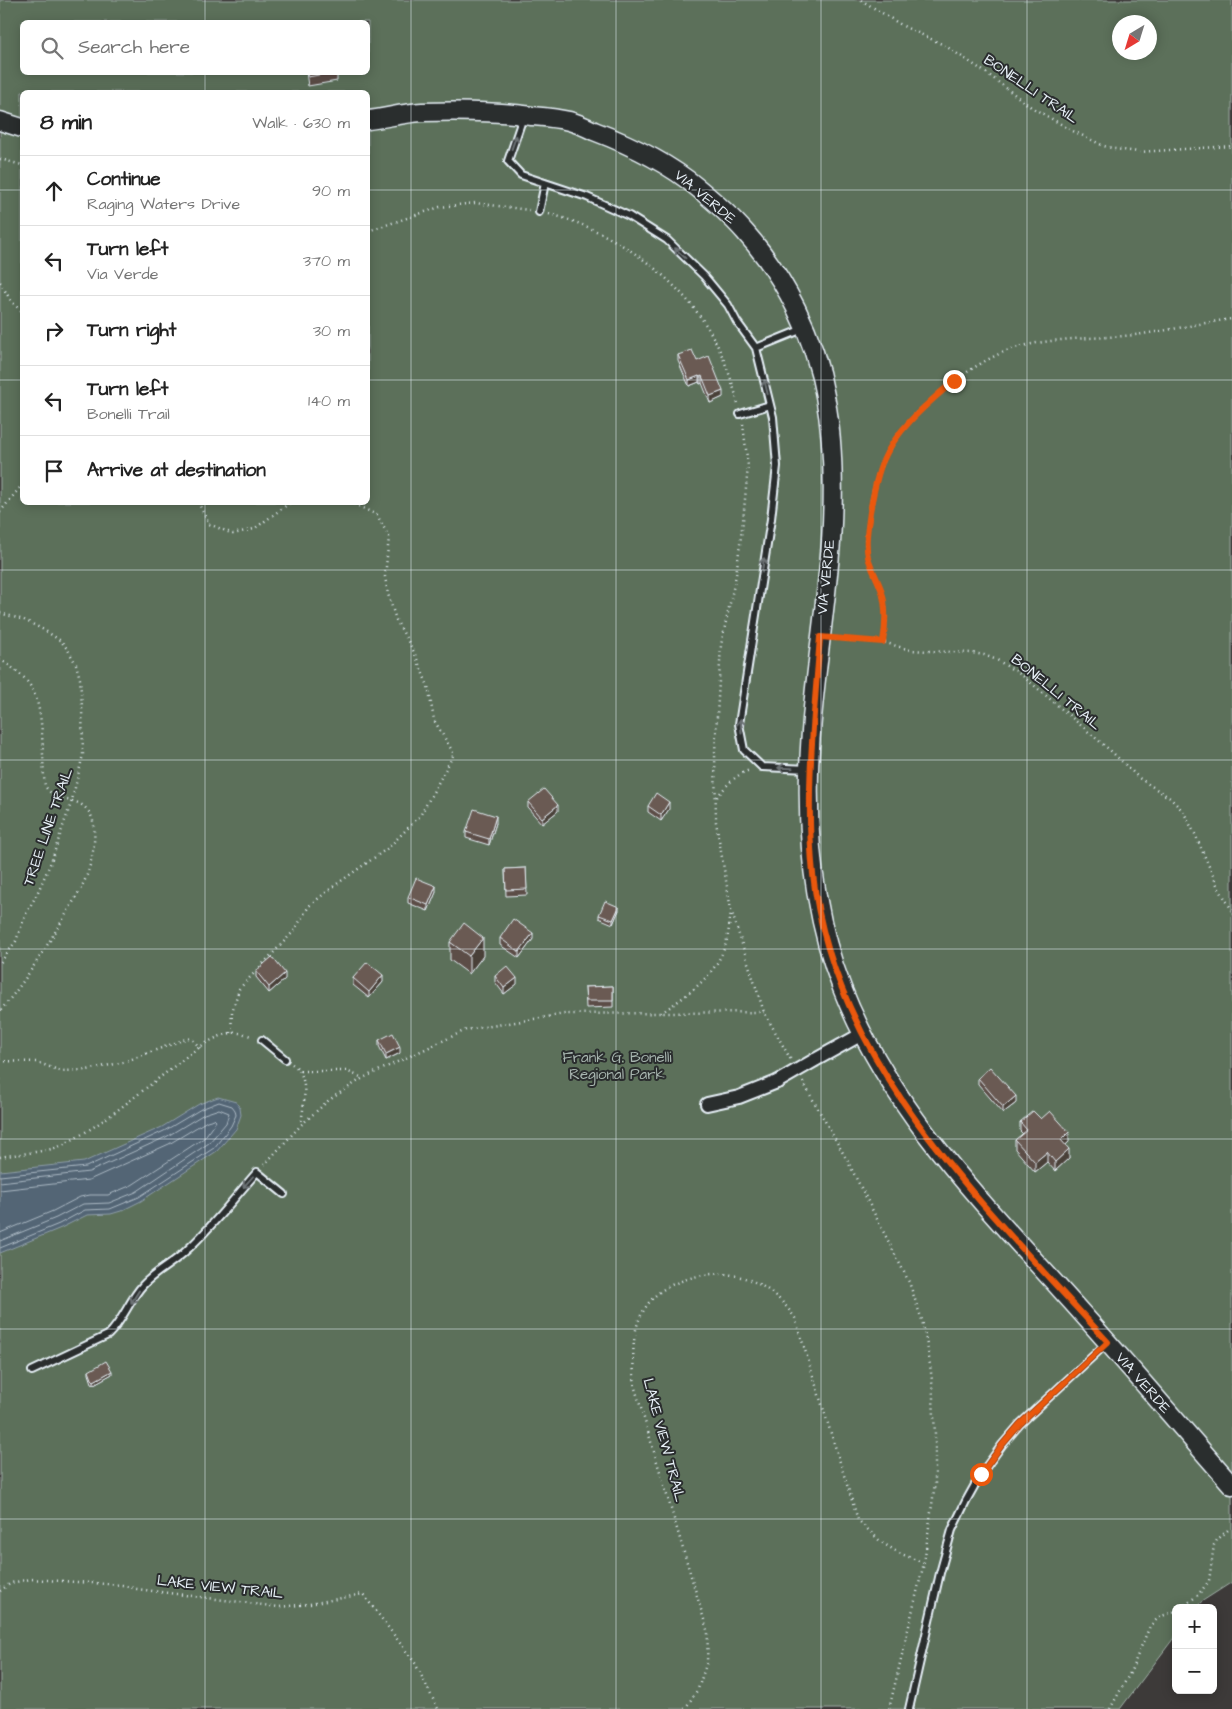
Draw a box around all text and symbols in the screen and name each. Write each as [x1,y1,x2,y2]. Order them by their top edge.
north arrow [1112,15,1157,60]
search box [20,20,370,75]
icon: search [38,34,66,62]
text: Search here [78,34,190,61]
street label: BONELLI TRAIL [979,49,1083,129]
text: 8 min [40,108,92,137]
text: Walk · 630 m [252,112,350,134]
one-way arrow [510,135,520,151]
street label: VIA VERDE [670,165,741,229]
text: Continue [87,166,161,193]
icon: ahead [40,177,68,205]
text: 90 m [312,180,350,202]
text: Raging Waters Drive [87,193,240,215]
text: Turn left [87,236,168,263]
icon: left [40,247,68,275]
one-way arrow [674,247,686,259]
text: 370 m [303,250,350,272]
text: Via Verde [87,263,158,285]
icon: right [40,317,68,345]
text: Turn right [87,317,176,344]
text: 30 m [313,320,350,342]
route end [943,370,966,393]
text: Turn left [87,376,168,403]
one-way arrow [761,380,770,396]
icon: left [40,387,68,415]
text: 140 m [308,390,350,412]
text: Bonelli Trail [87,403,170,425]
icon: arrive [40,457,68,485]
text: Arrive at destination [87,457,266,484]
street label: VIA VERDE [812,539,840,615]
one-way arrow [758,558,768,574]
street label: BONELLI TRAIL [1007,649,1106,735]
one-way arrow [736,718,746,734]
one-way arrow [778,764,794,773]
street label: TREE LINE TRAIL [18,765,78,889]
park label: Frank G. Bonelli Regional Park [562,1047,672,1086]
one-way arrow [242,1176,254,1189]
one-way arrow [129,1290,139,1304]
street label: VIA VERDE [1111,1348,1176,1418]
street label: LAKE VIEW TRAIL [637,1376,691,1505]
route start [970,1463,993,1486]
street label: LAKE VIEW TRAIL [156,1570,285,1604]
map controls [1172,1604,1217,1694]
button: + [1172,1604,1217,1649]
button: − [1172,1649,1217,1694]

